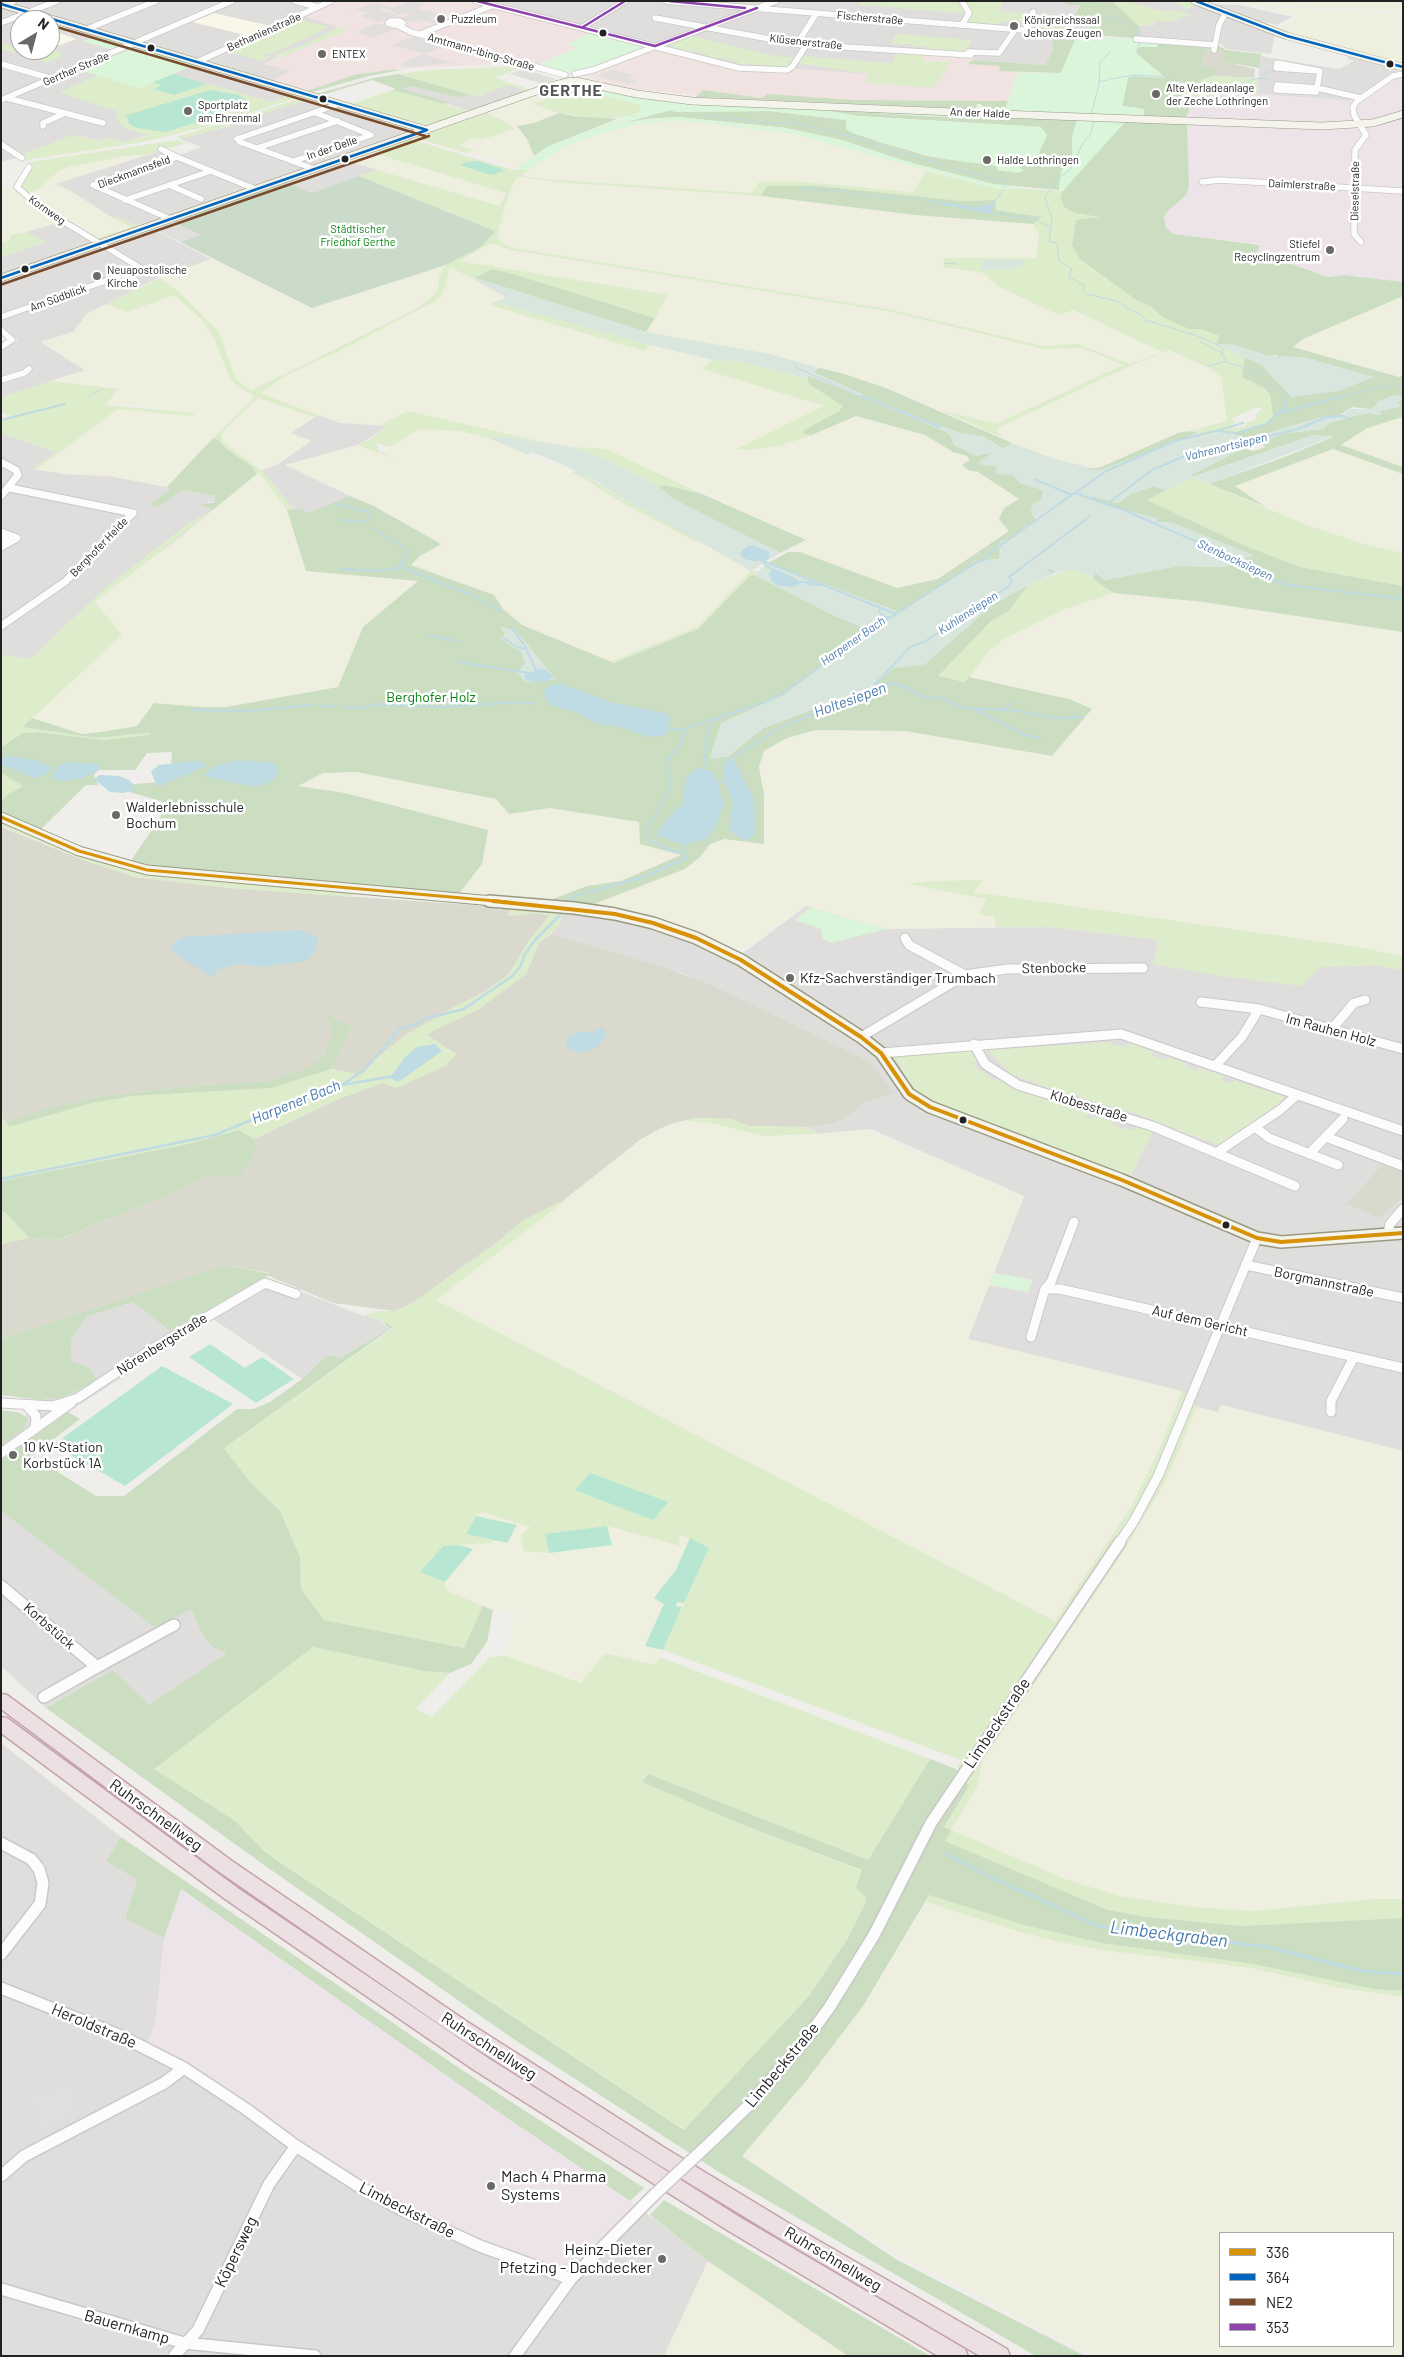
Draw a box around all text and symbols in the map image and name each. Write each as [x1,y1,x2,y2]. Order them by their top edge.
street label: Fischerstraße [836,9,904,27]
north arrow [10,10,60,60]
street label: Bethanienstraße [225,10,303,54]
place label: Puzzleum [451,12,497,26]
marker: Puzzleum [435,13,447,25]
place label: Königreichssaal Jehovas Zeugen [1024,13,1102,39]
text: N [35,14,53,33]
marker: Königreichssaal Jehovas Zeugen [1008,20,1020,32]
unlabelled marker [598,28,608,38]
street label: Amtmann-Ibing-Straße [426,30,536,74]
street label: Klüsenerstraße [769,32,843,52]
unlabelled marker [146,43,156,53]
place label: ENTEX [332,47,365,61]
marker: ENTEX [316,48,328,60]
street label: Gerther Straße [41,49,111,89]
unlabelled marker [1385,59,1395,69]
district label: GERTHE [538,81,604,101]
place label: Alte Verladeanlage der Zeche Lothringen [1166,81,1268,107]
marker: Alte Verladeanlage der Zeche Lothringen [1150,88,1162,100]
unlabelled marker [318,94,328,104]
place label: Sportplatz am Ehrenmal [198,98,260,124]
marker: Sportplatz am Ehrenmal [182,105,194,117]
street label: An der Halde [950,105,1010,121]
street label: In der Delle [305,133,359,163]
street label: Dieckmannsfeld [96,153,172,191]
place label: Halde Lothringen [997,153,1079,167]
unlabelled marker [340,154,350,164]
marker: Halde Lothringen [981,154,993,166]
street label: Dieselstraße [1348,161,1362,221]
street label: Daimlerstraße [1268,177,1336,193]
street label: Kornweg [26,193,68,227]
park label: Städtischer Friedhof Gerthe [320,222,396,248]
place label: Stiefel Recyclingzentrum [1234,237,1320,263]
marker: Stiefel Recyclingzentrum [1324,244,1336,256]
place label: Neuapostolische Kirche [107,263,187,289]
unlabelled marker [20,264,30,274]
marker: Neuapostolische Kirche [91,270,103,282]
street label: Am Südblick [28,282,88,314]
water label: Vahrenortsiepen [1183,430,1269,464]
street label: Berghofer Heide [67,515,131,579]
water label: Stenbocksiepen [1195,536,1275,584]
water label: Kuhlensiepen [935,588,1001,638]
water label: Harpener Bach [818,613,888,669]
water label: Holtesiepen [811,679,889,721]
park label: Berghofer Holz [386,689,476,705]
place label: Walderlebnisschule Bochum [126,799,244,832]
marker: Walderlebnisschule Bochum [110,809,122,821]
street label: Stenbocke [1021,959,1087,977]
place label: Kfz-Sachverständiger Trumbach [800,970,996,986]
marker: Kfz-Sachverständiger Trumbach [784,972,796,984]
street label: Im Rauhen Holz [1284,1010,1378,1050]
water label: Harpener Bach [249,1076,343,1128]
street label: Klobesstraße [1048,1086,1130,1126]
unlabelled marker [958,1115,968,1125]
unlabelled marker [1221,1220,1231,1230]
street label: Borgmannstraße [1272,1263,1376,1301]
street label: Auf dem Gericht [1150,1302,1250,1340]
street label: Nörenbergstraße [114,1309,210,1379]
place label: 10 kV-Station Korbstück 1A [23,1439,103,1471]
marker: 10 kV-Station Korbstück 1A [7,1449,19,1461]
street label: Korbstück [20,1599,78,1653]
street label: Limbeckstraße [960,1674,1034,1772]
street label: Ruhrschnellweg [106,1775,206,1855]
water label: Limbeckgraben [1109,1916,1229,1952]
street label: Heroldstraße [48,1999,140,2053]
street label: Ruhrschnellweg [438,2008,540,2084]
street label: Limbeckstraße [741,2019,823,2111]
place label: Mach 4 Pharma Systems [501,2167,606,2205]
street label: Limbeckstraße [356,2178,458,2242]
marker: Mach 4 Pharma Systems [485,2180,497,2192]
street label: Köpersweg [211,2213,261,2291]
street label: Ruhrschnellweg [781,2222,885,2296]
legend [1219,2232,1394,2347]
place label: Heinz-Dieter Pfetzing - Dachdecker [500,2240,652,2278]
text: 336 [1266,2243,1289,2261]
marker: Heinz-Dieter Pfetzing - Dachdecker [656,2253,668,2265]
text: 364 [1266,2268,1290,2286]
text: NE2 [1266,2293,1293,2311]
street label: Bauernkamp [82,2306,172,2348]
text: 353 [1266,2318,1289,2336]

